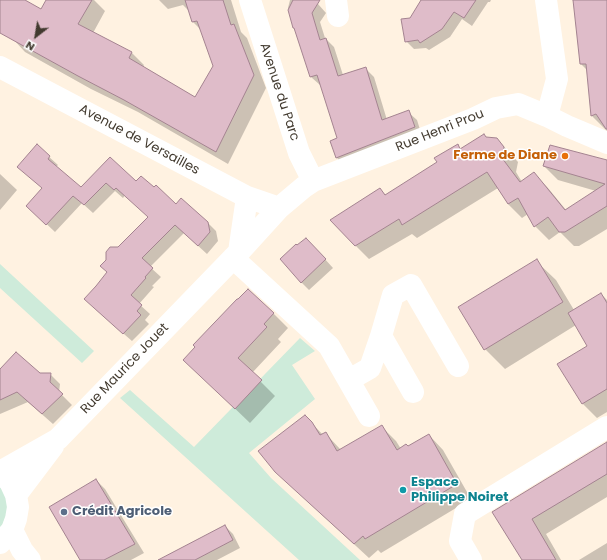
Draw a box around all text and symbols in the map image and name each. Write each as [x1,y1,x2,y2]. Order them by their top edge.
north arrow [16,16,56,56]
text: N [22,37,37,55]
street label: Avenue du Parc [256,41,302,143]
street label: Avenue de Versailles [76,102,202,178]
street label: Rue Henri Prou [394,106,486,156]
place label: Ferme de Diane [453,148,557,164]
marker: Ferme de Diane [560,151,570,161]
street label: Rue Maurice Jouet [78,320,172,418]
place label: Espace Philippe Noiret [411,475,509,506]
marker: Espace Philippe Noiret [398,485,408,495]
place label: Crédit Agricole [72,504,172,520]
marker: Crédit Agricole [59,507,69,517]

